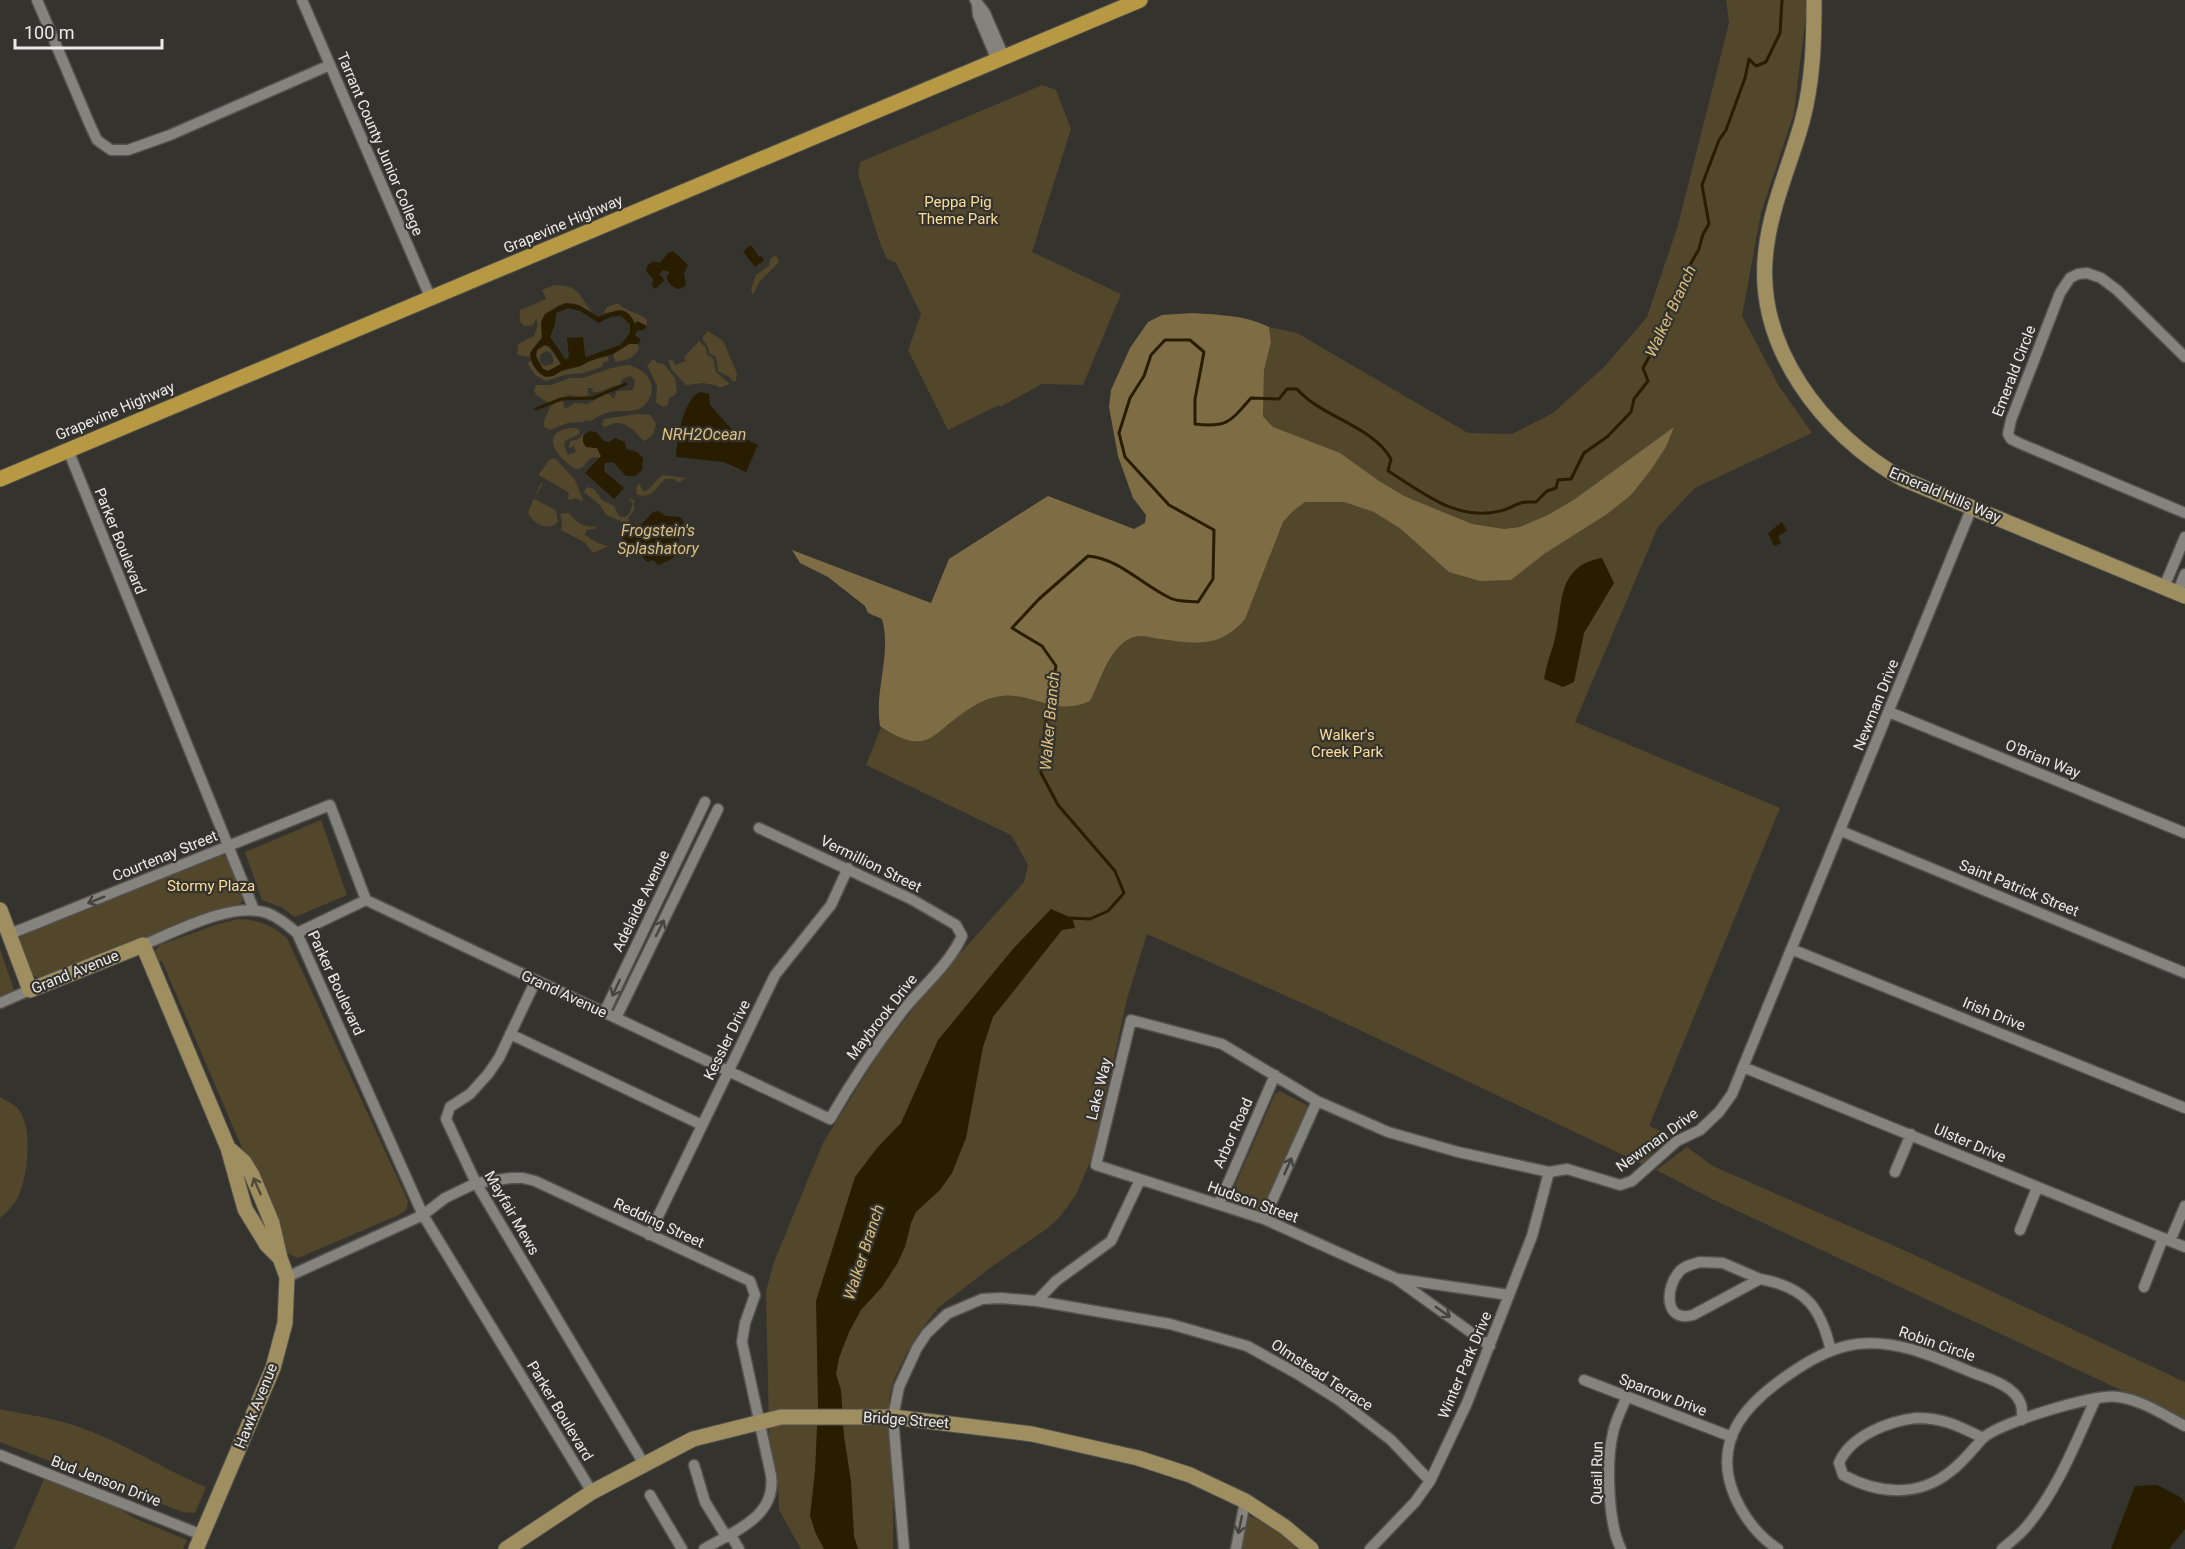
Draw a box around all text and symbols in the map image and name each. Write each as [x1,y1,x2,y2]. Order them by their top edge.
scale bar [15,12,162,50]
text: 100 m [24,22,75,43]
street label: Tarrant County Junior College [333,50,427,239]
street label: Grapevine Highway [501,191,625,257]
park label: Peppa Pig Theme Park [918,193,999,228]
water label: Walker Branch [1641,262,1700,360]
street label: Emerald Circle [1988,323,2040,419]
street label: Grapevine Highway [53,378,177,444]
water label: NRH2Ocean [662,425,746,444]
street label: Emerald Hills Way [1886,463,2004,527]
street label: Parker Boulevard [90,485,150,597]
water label: Frogstein's Splashatory [617,521,699,558]
street label: Newman Drive [1849,657,1903,753]
water label: Walker Branch [1036,671,1063,771]
park label: Walker's Creek Park [1311,726,1383,761]
street label: O'Brian Way [2003,736,2083,782]
street label: Courtenay Street [110,827,220,885]
street label: Vermillion Street [818,832,925,896]
street label: Adelaide Avenue [609,847,673,955]
street label: Saint Patrick Street [1956,856,2082,920]
park label: Stormy Plaza [167,877,255,895]
one-way arrow [87,895,106,906]
one-way arrow [655,919,667,937]
street label: Parker Boulevard [304,928,368,1038]
street label: Grand Avenue [29,946,121,998]
street label: Grand Avenue [518,966,610,1022]
street label: Maybrook Drive [843,971,921,1063]
one-way arrow [609,978,621,996]
street label: Irish Drive [1960,993,2028,1035]
street label: Kessler Drive [700,997,754,1083]
street label: Lake Way [1083,1056,1115,1122]
street label: Arbor Road [1210,1095,1256,1171]
street label: Newman Drive [1612,1104,1702,1176]
street label: Ulster Drive [1931,1120,2009,1166]
one-way arrow [1283,1157,1294,1175]
street label: Mayfair Mews [481,1168,543,1258]
one-way arrow [251,1177,263,1195]
street label: Hudson Street [1205,1177,1301,1227]
street label: Redding Street [611,1194,707,1252]
water label: Walker Branch [839,1202,888,1302]
one-way arrow [1434,1306,1450,1318]
street label: Winter Park Drive [1434,1309,1496,1421]
street label: Robin Circle [1896,1323,1978,1365]
street label: Olmstead Terrace [1268,1335,1376,1415]
street label: Parker Boulevard [523,1358,597,1464]
street label: Hawk Avenue [231,1361,281,1451]
street label: Sparrow Drive [1616,1370,1710,1420]
street label: Bridge Street [862,1408,950,1432]
street label: Quail Run [1587,1441,1607,1505]
street label: Bud Jenson Drive [48,1452,164,1510]
one-way arrow [1234,1515,1246,1534]

